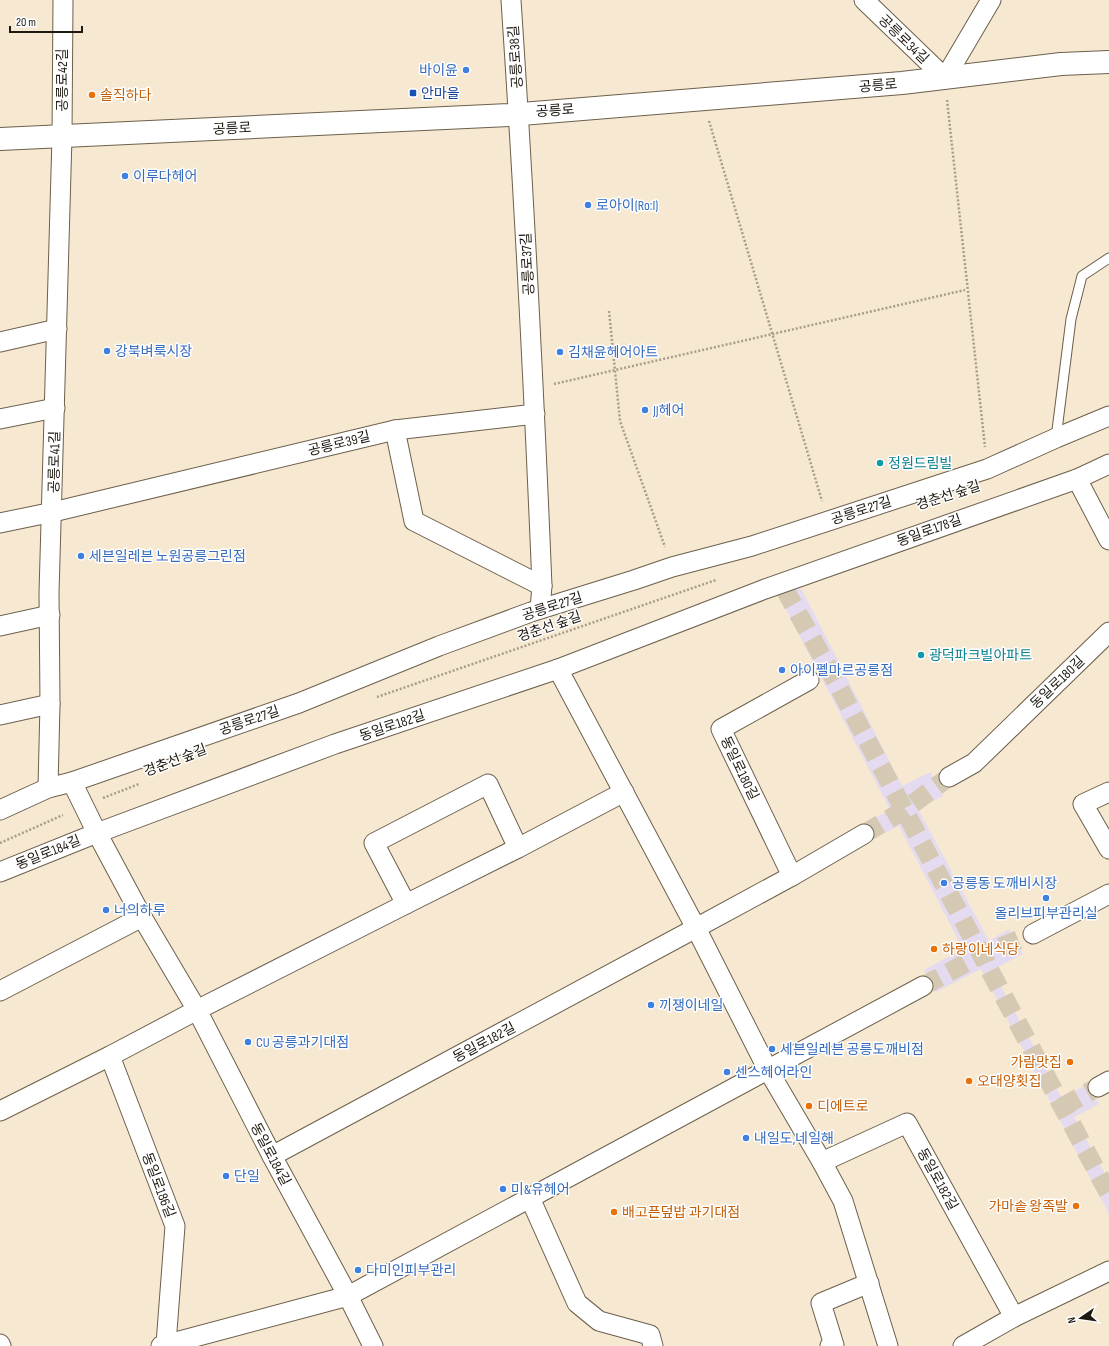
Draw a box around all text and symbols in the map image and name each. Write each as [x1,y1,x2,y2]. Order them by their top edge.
scale bar [10,8,82,34]
street label: 공릉로34길 [875,11,932,67]
text: 20 m [16,15,36,30]
street label: 공릉로38길 [505,25,526,89]
street label: 공릉로42길 [54,48,71,112]
place label: 바이윤 [419,62,458,79]
marker: 바이윤 [461,65,471,75]
street label: 공릉로 [858,75,898,96]
place label: 안마을 [421,85,460,102]
place label: 솔직하다 [100,87,152,104]
marker: 안마을 [408,88,418,98]
marker: 솔직하다 [87,90,97,100]
street label: 공릉로 [535,101,575,120]
street label: 공릉로 [212,119,252,138]
place label: 이루다헤어 [133,168,197,185]
marker: 이루다헤어 [120,171,130,181]
place label: 로아이(Ro:I) [596,197,658,214]
marker: 로아이(Ro:I) [583,200,593,210]
street label: 공릉로37길 [517,232,538,296]
place label: 강북벼룩시장 [115,343,192,360]
place label: 김채윤헤어아트 [568,344,658,361]
marker: 강북벼룩시장 [102,346,112,356]
marker: 김채윤헤어아트 [555,347,565,357]
place label: JJ헤어 [652,402,684,419]
marker: JJ헤어 [640,405,650,415]
street label: 공릉로39길 [306,428,372,459]
street label: 공릉로41길 [45,431,64,493]
place label: 정원드림빌 [888,455,952,472]
marker: 정원드림빌 [875,458,885,468]
street label: 경춘선 숲길 [914,477,982,514]
street label: 공릉로27길 [829,493,894,528]
street label: 동일로178길 [894,511,964,550]
place label: 세븐일레븐 노원공릉그린점 [89,548,246,565]
marker: 세븐일레븐 노원공릉그린점 [76,551,86,561]
street label: 공릉로27길 [520,589,585,624]
street label: 경춘선 숲길 [515,608,583,645]
place label: 광덕파크빌아파트 [929,647,1032,664]
marker: 광덕파크빌아파트 [916,650,926,660]
street label: 동일로180길 [1027,652,1088,712]
place label: 아이펠마르공릉점 [790,662,893,679]
marker: 아이펠마르공릉점 [777,665,787,675]
street label: 공릉로27길 [217,702,282,739]
street label: 동일로182길 [357,706,427,745]
street label: 동일로180길 [717,734,762,803]
street label: 경춘선 숲길 [141,741,209,780]
street label: 동일로184길 [13,832,83,873]
place label: 공릉동 도깨비시장 [952,875,1057,892]
marker: 공릉동 도깨비시장 [939,878,949,888]
marker: 올리브피부관리실 [1041,893,1051,903]
place label: 너의하루 [114,902,166,919]
marker: 너의하루 [101,905,111,915]
place label: 올리브피부관리실 [994,905,1098,922]
place label: 하랑이네식당 [942,941,1019,958]
marker: 하랑이네식당 [929,944,939,954]
place label: 끼쟁이네일 [659,997,723,1014]
marker: 끼쟁이네일 [646,1000,656,1010]
street label: 동일로182길 [450,1019,518,1066]
place label: CU 공릉과기대점 [256,1034,349,1051]
marker: CU 공릉과기대점 [243,1037,253,1047]
place label: 세븐일레븐 공릉도깨비점 [780,1041,924,1058]
marker: 세븐일레븐 공릉도깨비점 [767,1044,777,1054]
place label: 가람맛집 [1010,1054,1062,1071]
marker: 가람맛집 [1065,1057,1075,1067]
place label: 센스헤어라인 [735,1064,812,1081]
marker: 센스헤어라인 [722,1067,732,1077]
place label: 오대양횟집 [977,1073,1041,1090]
marker: 오대양횟집 [964,1076,974,1086]
place label: 디에트로 [817,1098,869,1115]
marker: 디에트로 [804,1101,814,1111]
street label: 동일로184길 [247,1120,294,1189]
place label: 내일도,네일해 [754,1130,834,1147]
marker: 내일도,네일해 [741,1133,751,1143]
street label: 동일로182길 [914,1145,962,1213]
street label: 동일로186길 [138,1150,179,1220]
place label: 단일 [234,1168,260,1185]
marker: 단일 [221,1171,231,1181]
place label: 미&유헤어 [511,1181,570,1198]
marker: 미&유헤어 [498,1184,508,1194]
place label: 가마솥 왕족발 [988,1198,1068,1215]
marker: 가마솥 왕족발 [1071,1201,1081,1211]
place label: 배고픈덮밥 과기대점 [622,1204,740,1221]
marker: 배고픈덮밥 과기대점 [609,1207,619,1217]
place label: 다미인피부관리 [366,1262,456,1279]
marker: 다미인피부관리 [353,1265,363,1275]
north arrow [1061,1298,1101,1338]
text: N [1065,1316,1079,1324]

